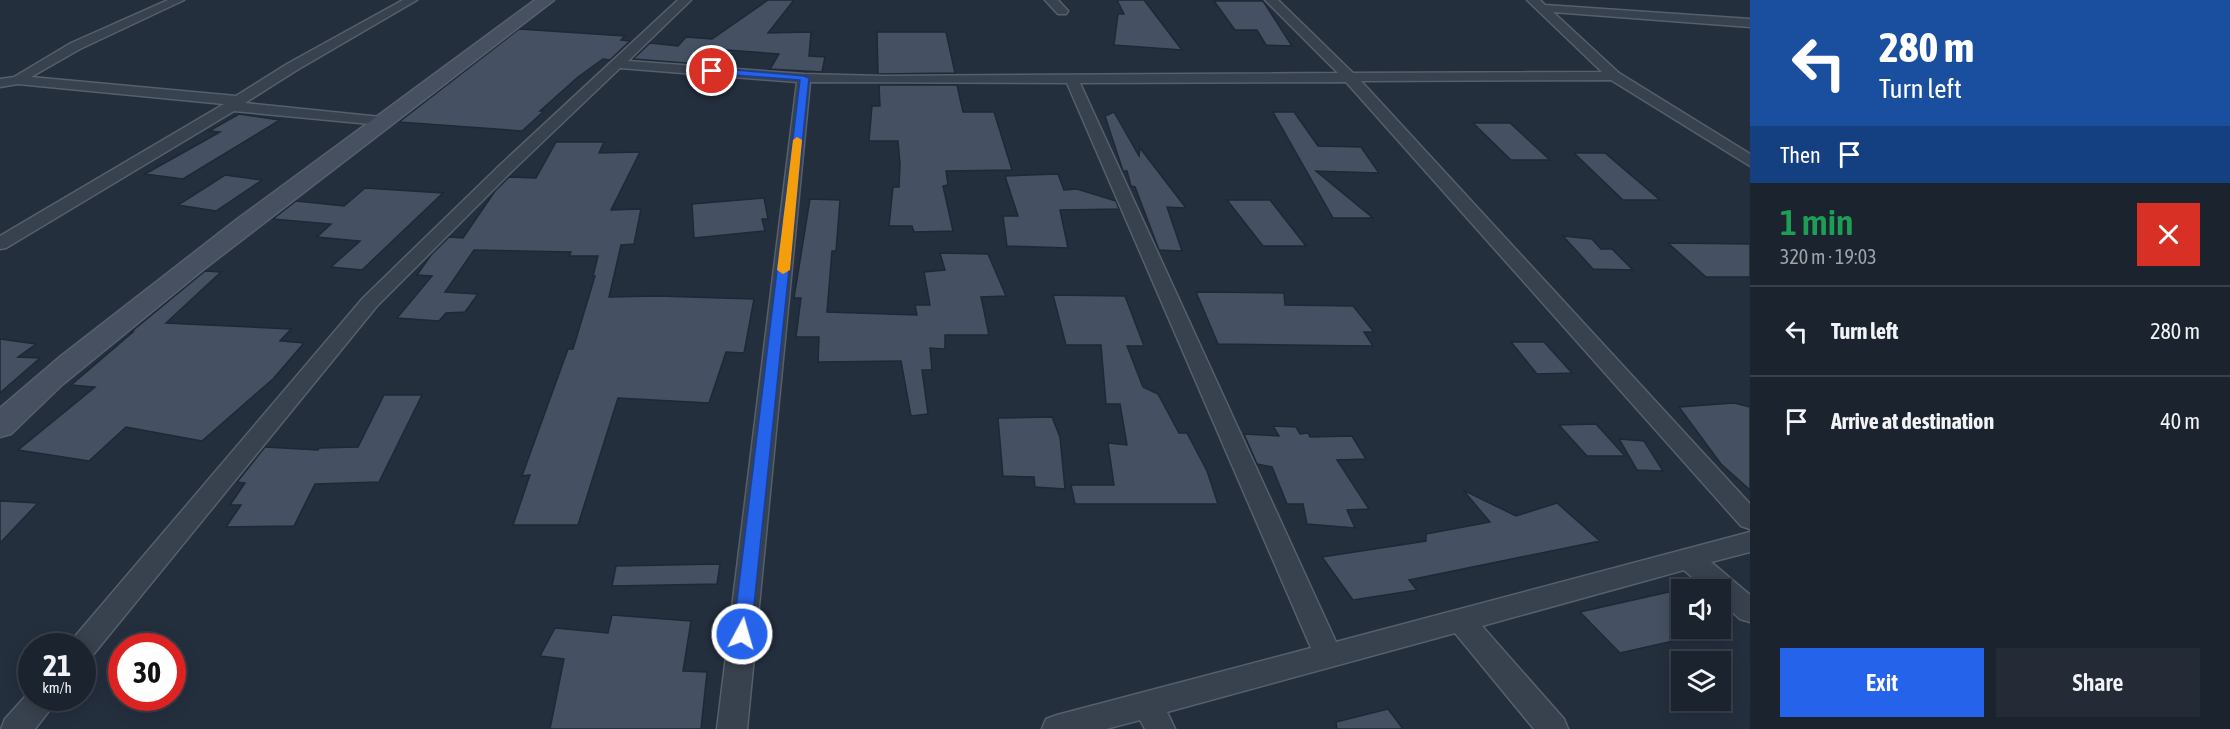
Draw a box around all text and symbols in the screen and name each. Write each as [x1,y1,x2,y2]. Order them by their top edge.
text: 280 m [1879,23,1974,71]
icon: left [1780,24,1858,102]
pin [686,45,737,96]
icon: arrive [695,54,728,87]
text: Turn left [1879,73,1962,104]
icon: arrive [1833,138,1866,171]
text: Then [1780,142,1821,168]
text: 1 min [1780,201,1854,243]
button: close [2137,203,2200,266]
text: 320 m · 19:03 [1780,245,1877,268]
icon: left [1780,315,1813,348]
text: Turn left [1831,318,1898,344]
text: 280 m [2150,318,2200,344]
icon: arrive [1780,405,1813,438]
text: Arrive at destination [1831,408,1994,434]
text: 40 m [2160,408,2200,434]
map controls [1671,579,1731,711]
button: sound [1671,579,1731,639]
position arrow [710,602,774,666]
speed limit sign: 30 [108,633,186,711]
text: 21 [43,648,71,682]
button: Exit [1780,648,1984,717]
button: Share [1996,648,2200,717]
button: layers [1671,651,1731,711]
text: km/h [42,679,72,696]

